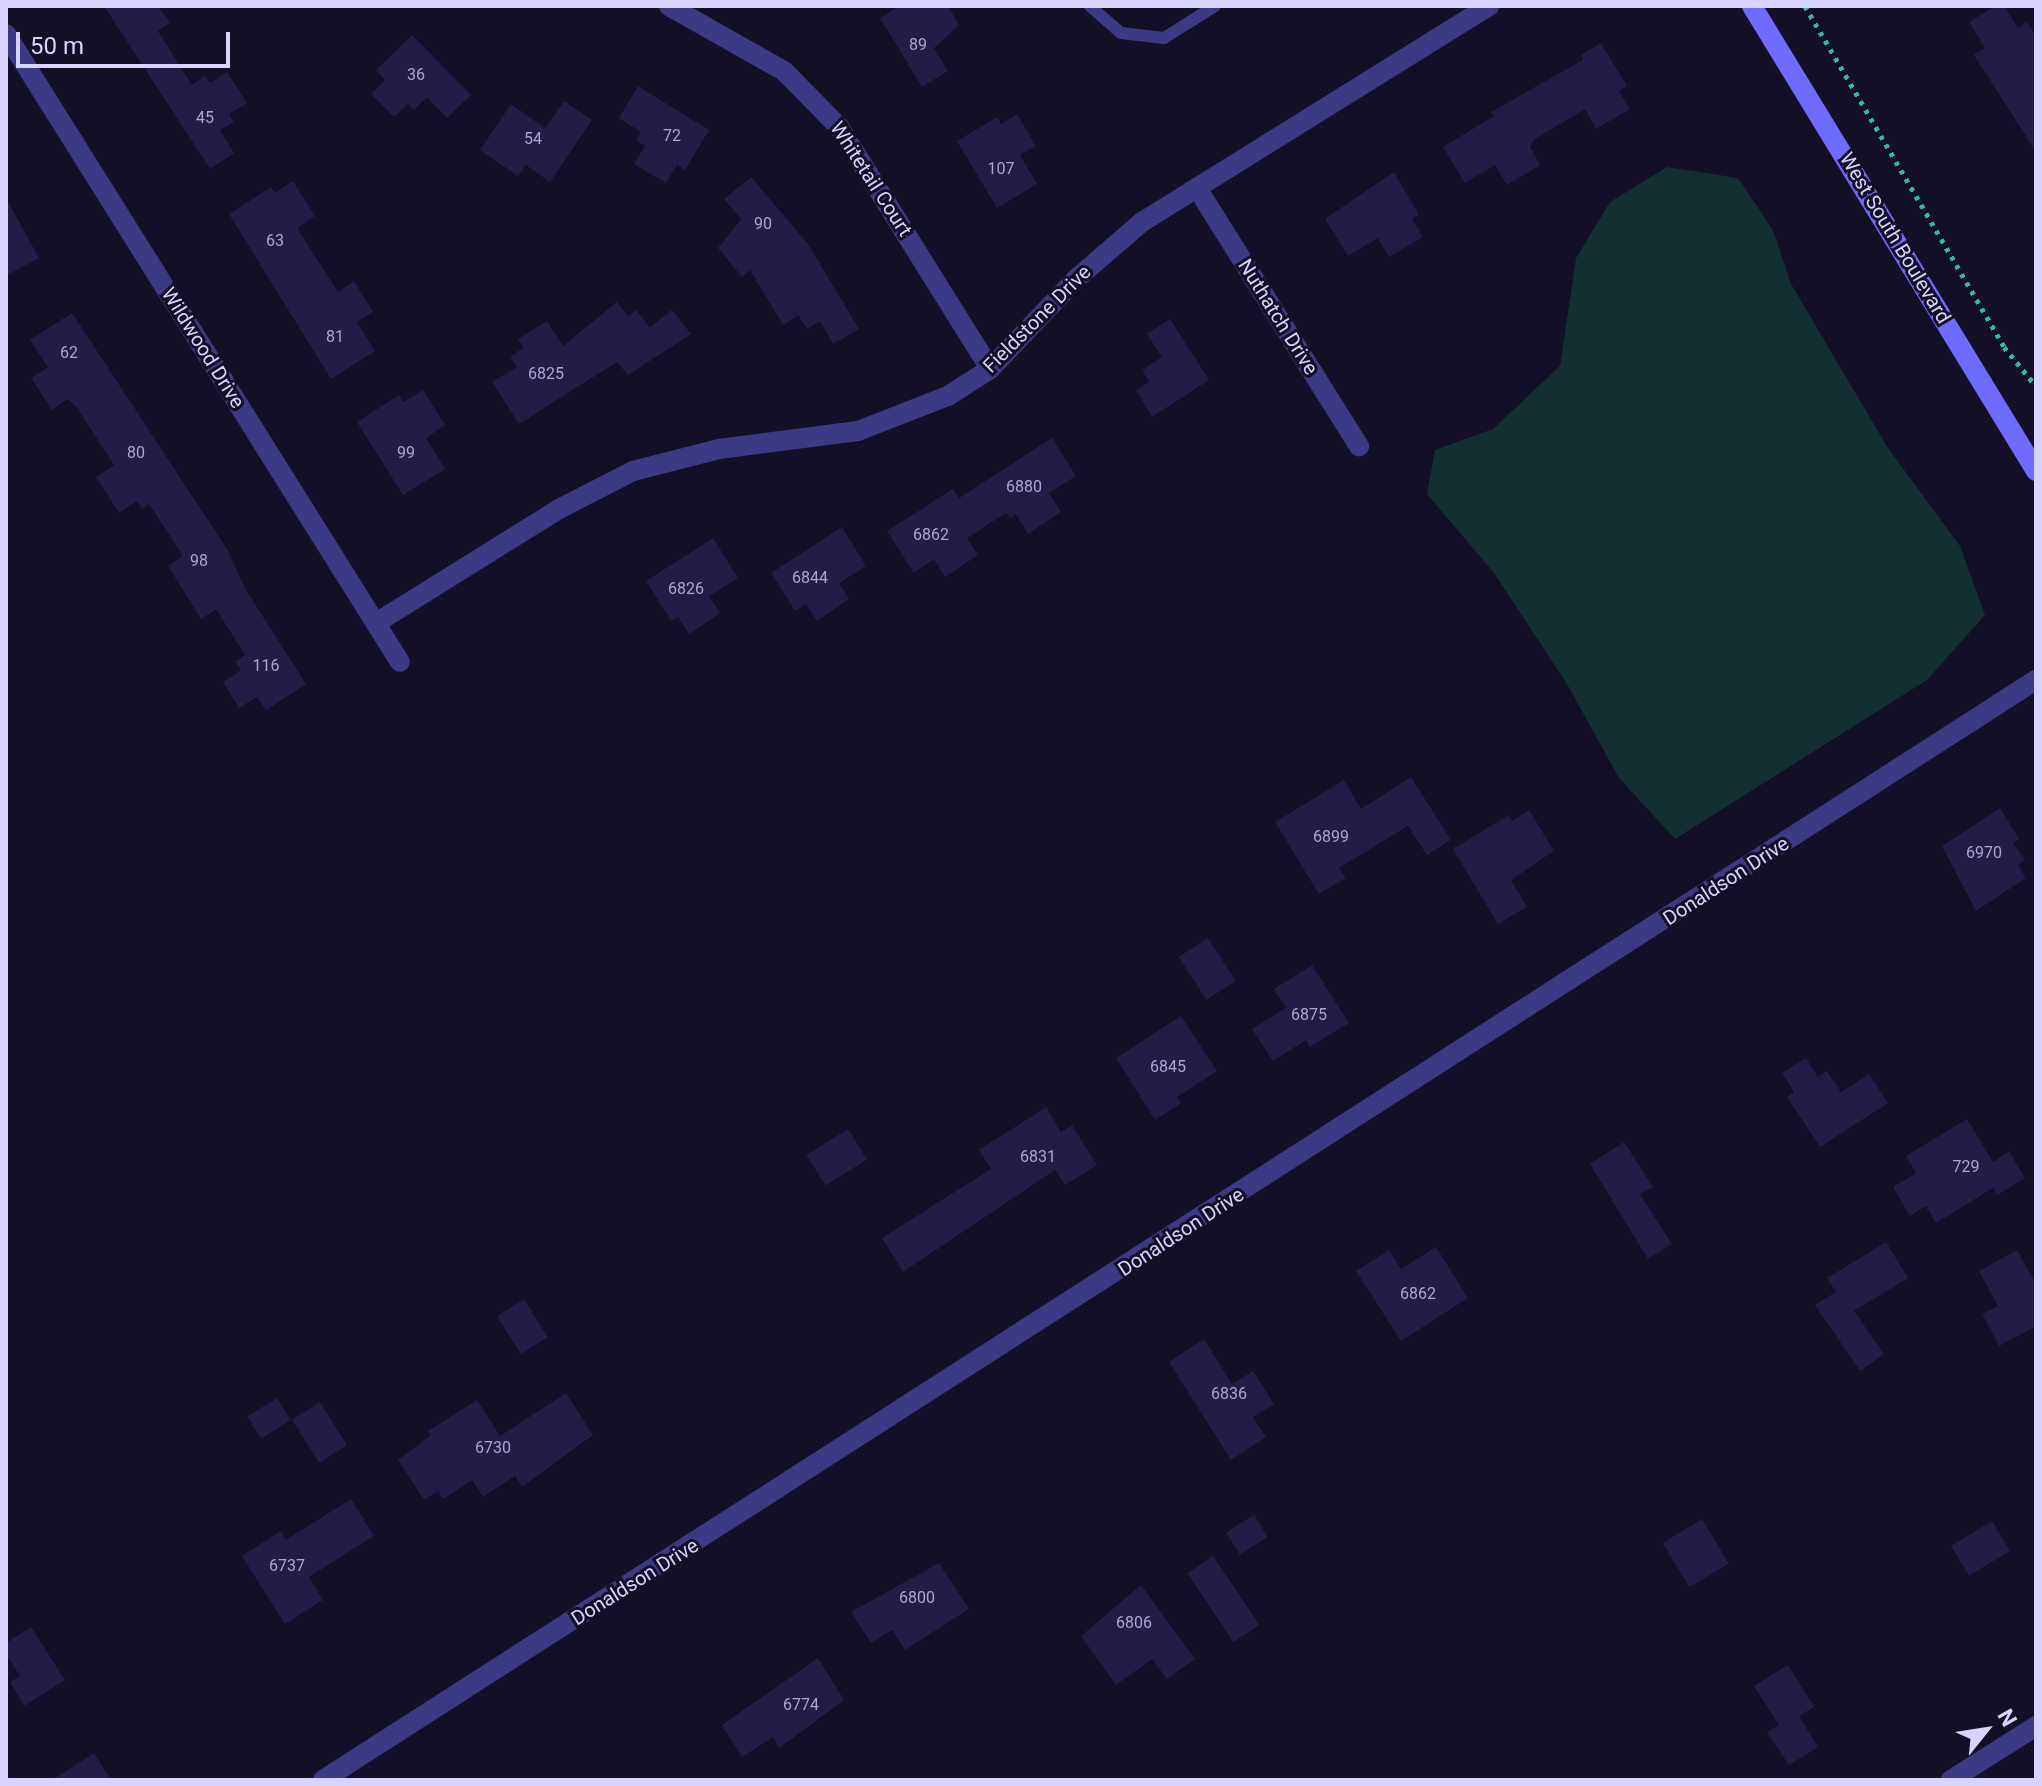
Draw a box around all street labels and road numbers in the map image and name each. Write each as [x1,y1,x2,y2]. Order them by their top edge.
street label: Whitetail Court [825,117,917,241]
street label: West South Boulevard [1834,148,1956,328]
street label: Nuthatch Drive [1233,255,1323,379]
street label: Fieldstone Drive [978,260,1096,378]
street label: Wildwood Drive [156,283,250,413]
street label: Donaldson Drive [1659,831,1793,931]
street label: Donaldson Drive [1114,1182,1248,1282]
street label: Donaldson Drive [567,1533,703,1631]

